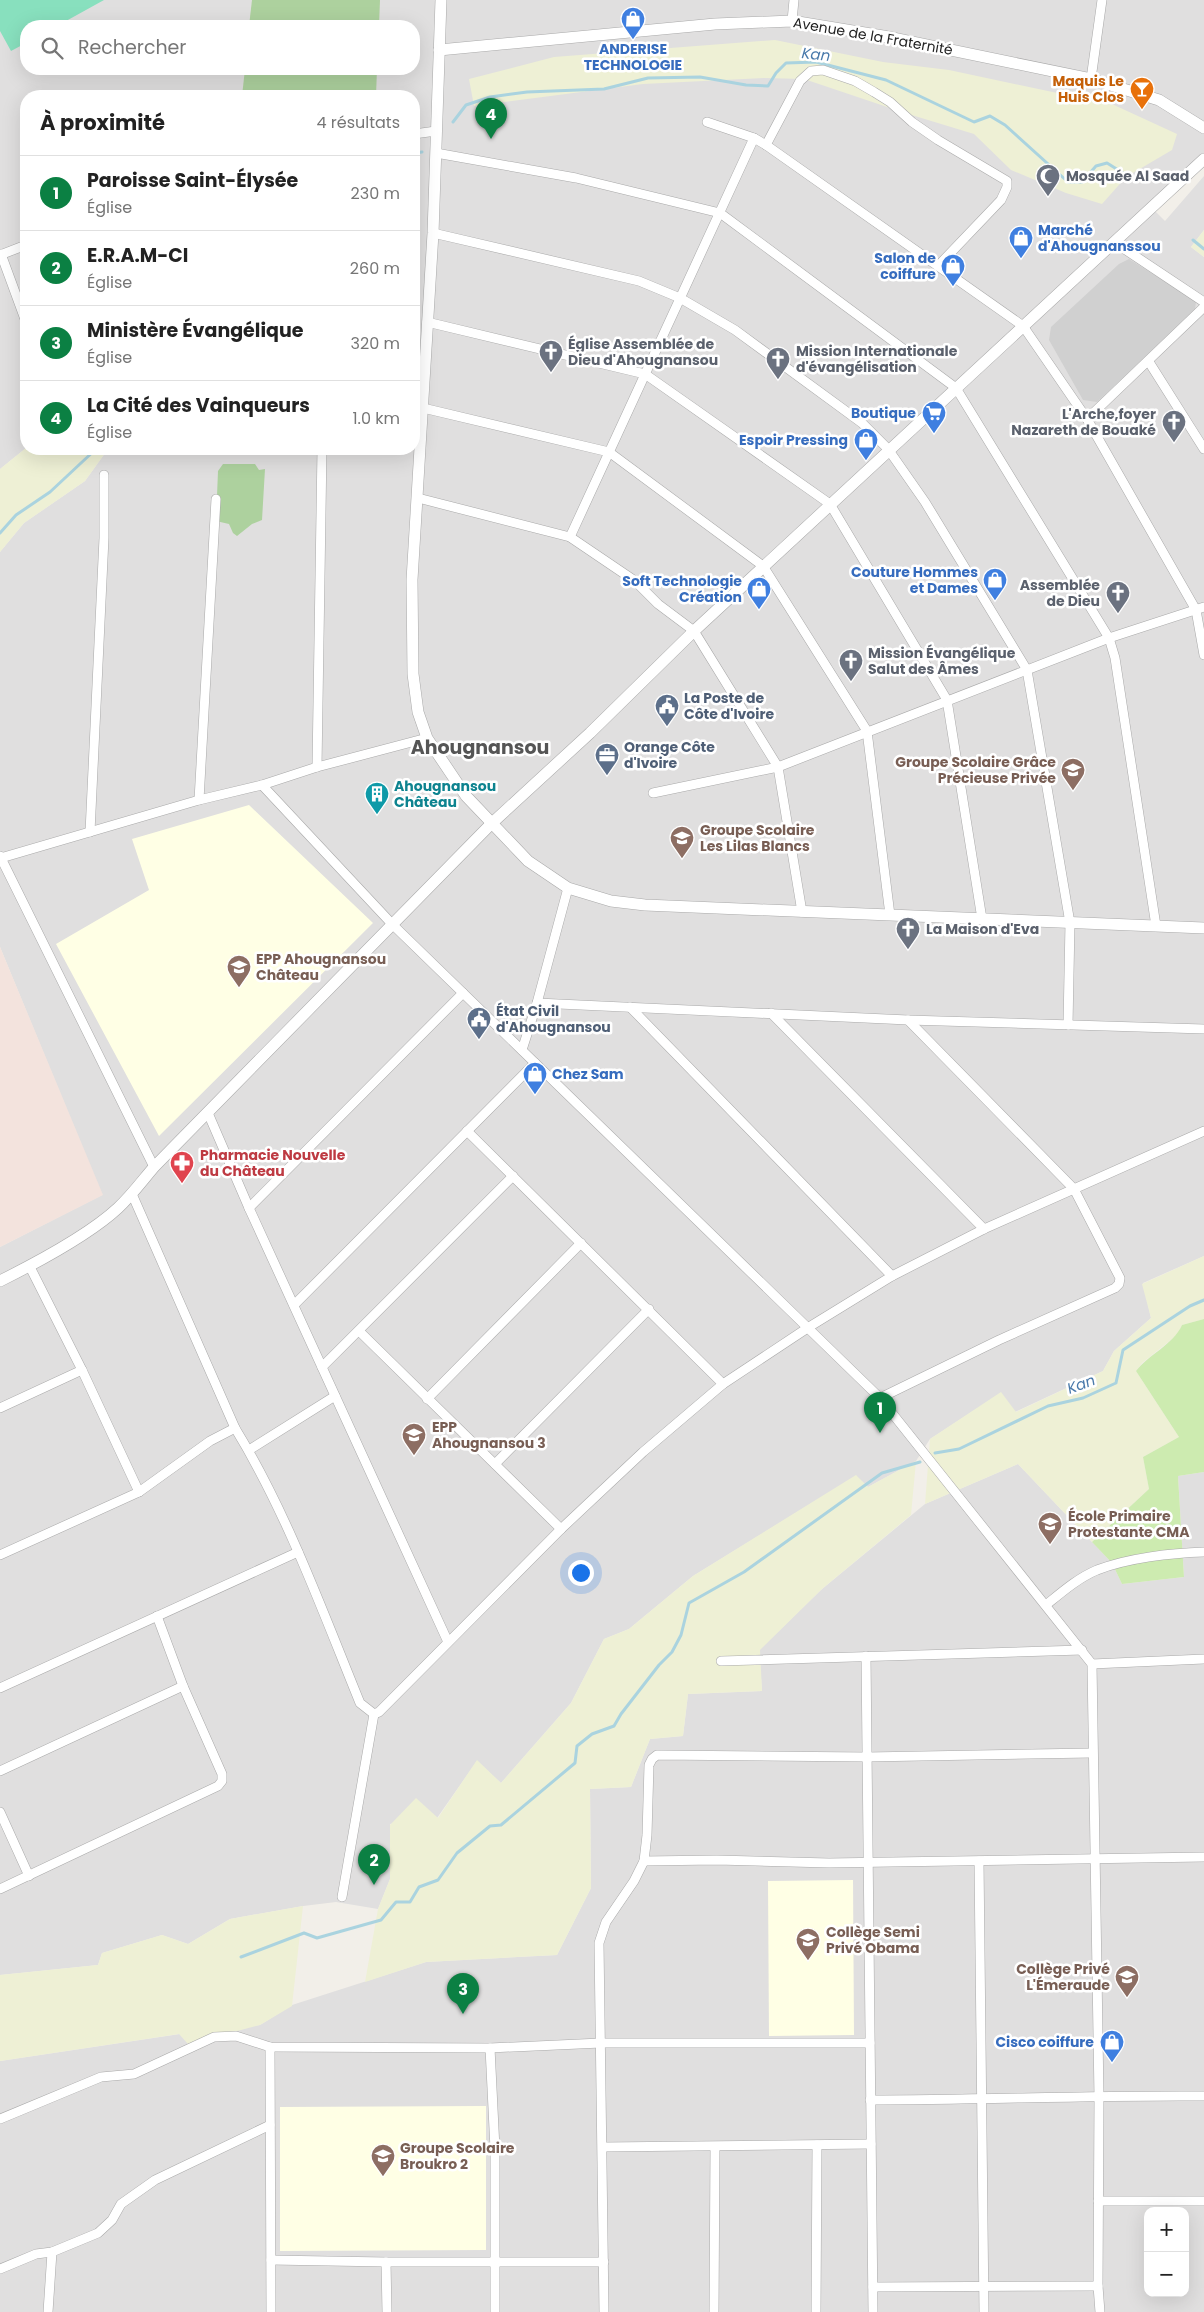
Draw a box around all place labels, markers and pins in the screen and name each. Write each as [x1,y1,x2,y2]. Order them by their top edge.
shop icon: ANDERISE TECHNOLOGIE [620,6,646,40]
place label: ANDERISE TECHNOLOGIE [584,39,682,75]
place label: Maquis Le Huis Clos [1052,71,1124,107]
bar icon: Maquis Le Huis Clos [1129,76,1155,110]
pin: 4 [475,98,507,139]
mosque icon: Mosquée Al Saad [1035,163,1061,197]
place label: Mosquée Al Saad [1066,166,1189,186]
place label: Marché d'Ahougnanssou [1038,220,1161,256]
shop icon: Marché d'Ahougnanssou [1008,225,1034,259]
place label: Salon de coiffure [874,248,936,284]
shop icon: Salon de coiffure [940,253,966,287]
place label: Église Assemblée de Dieu d'Ahougnansou [568,334,718,370]
church icon: Église Assemblée de Dieu d'Ahougnansou [538,339,564,373]
place label: Mission Internationale d'évangélisation [796,341,958,377]
church icon: Mission Internationale d'évangélisation [765,346,791,380]
supermarket icon: Boutique [921,400,947,434]
place label: Boutique [851,403,916,423]
place label: L'Arche,foyer Nazareth de Bouaké [1011,404,1156,440]
church icon: L'Arche,foyer Nazareth de Bouaké [1161,409,1187,443]
shop icon: Espoir Pressing [853,427,879,461]
place label: Espoir Pressing [739,430,848,450]
place label: Couture Hommes et Dames [851,562,978,598]
shop icon: Couture Hommes et Dames [982,567,1008,601]
place label: Soft Technologie Création [622,571,742,607]
place label: Assemblée de Dieu [1020,575,1100,611]
shop icon: Soft Technologie Création [746,576,772,610]
church icon: Assemblée de Dieu [1105,580,1131,614]
place label: Mission Évangélique Salut des Âmes [868,643,1016,679]
church icon: Mission Évangélique Salut des Âmes [838,648,864,682]
place label: La Poste de Côte d'Ivoire [684,688,774,724]
public building icon: La Poste de Côte d'Ivoire [654,693,680,727]
place label: Orange Côte d'Ivoire [624,737,715,773]
office icon: Orange Côte d'Ivoire [594,742,620,776]
place label: Groupe Scolaire Grâce Précieuse Privée [895,752,1056,788]
school or university icon: Groupe Scolaire Grâce Précieuse Privée [1060,757,1086,791]
place label: Ahougnansou Château [394,776,496,812]
building icon: Ahougnansou Château [364,781,390,815]
place label: Groupe Scolaire Les Lilas Blancs [700,820,815,856]
school or university icon: Groupe Scolaire Les Lilas Blancs [669,825,695,859]
church icon: La Maison d'Eva [895,916,921,950]
place label: La Maison d'Eva [926,919,1039,939]
place label: EPP Ahougnansou Château [256,949,386,985]
school or university icon: EPP Ahougnansou Château [226,954,252,988]
place label: État Civil d'Ahougnansou [496,1001,611,1037]
public building icon: État Civil d'Ahougnansou [466,1006,492,1040]
shop icon: Chez Sam [522,1061,548,1095]
place label: Chez Sam [552,1064,624,1084]
place label: Pharmacie Nouvelle du Château [200,1145,346,1181]
pharmacy icon: Pharmacie Nouvelle du Château [169,1150,195,1184]
pin: 1 [864,1392,896,1433]
place label: EPP Ahougnansou 3 [432,1417,546,1453]
school or university icon: EPP Ahougnansou 3 [401,1422,427,1456]
place label: École Primaire Protestante CMA [1068,1506,1190,1542]
school or university icon: École Primaire Protestante CMA [1037,1511,1063,1545]
pin: 2 [358,1844,390,1885]
place label: Collège Semi Privé Obama [826,1922,920,1958]
school or university icon: Collège Semi Privé Obama [795,1927,821,1961]
place label: Collège Privé L'Émeraude [1016,1959,1110,1995]
school or university icon: Collège Privé L'Émeraude [1114,1964,1140,1998]
pin: 3 [447,1973,479,2014]
shop icon: Cisco coiffure [1099,2029,1125,2063]
place label: Cisco coiffure [995,2032,1094,2052]
place label: Groupe Scolaire Broukro 2 [400,2138,515,2174]
school or university icon: Groupe Scolaire Broukro 2 [370,2143,396,2177]

